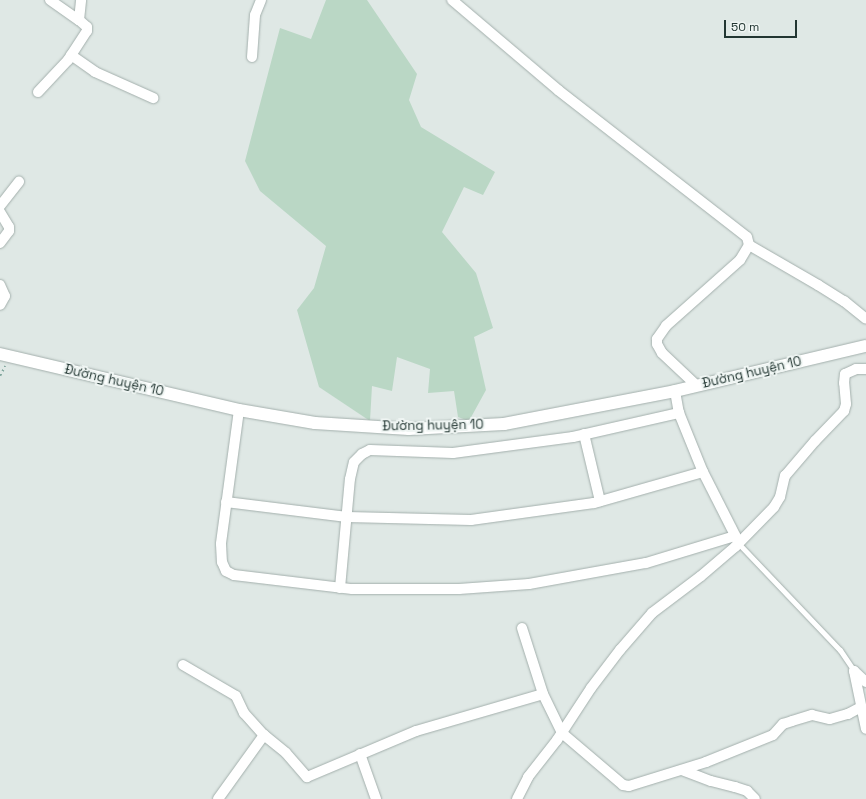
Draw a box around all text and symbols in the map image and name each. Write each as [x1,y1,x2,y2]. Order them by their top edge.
scale bar [726,12,799,38]
text: 50 m [731,19,759,35]
street label: Đường huyện 10 [701,354,803,392]
street label: Đường huyện 10 [63,362,165,400]
street label: Đường huyện 10 [382,417,484,435]

